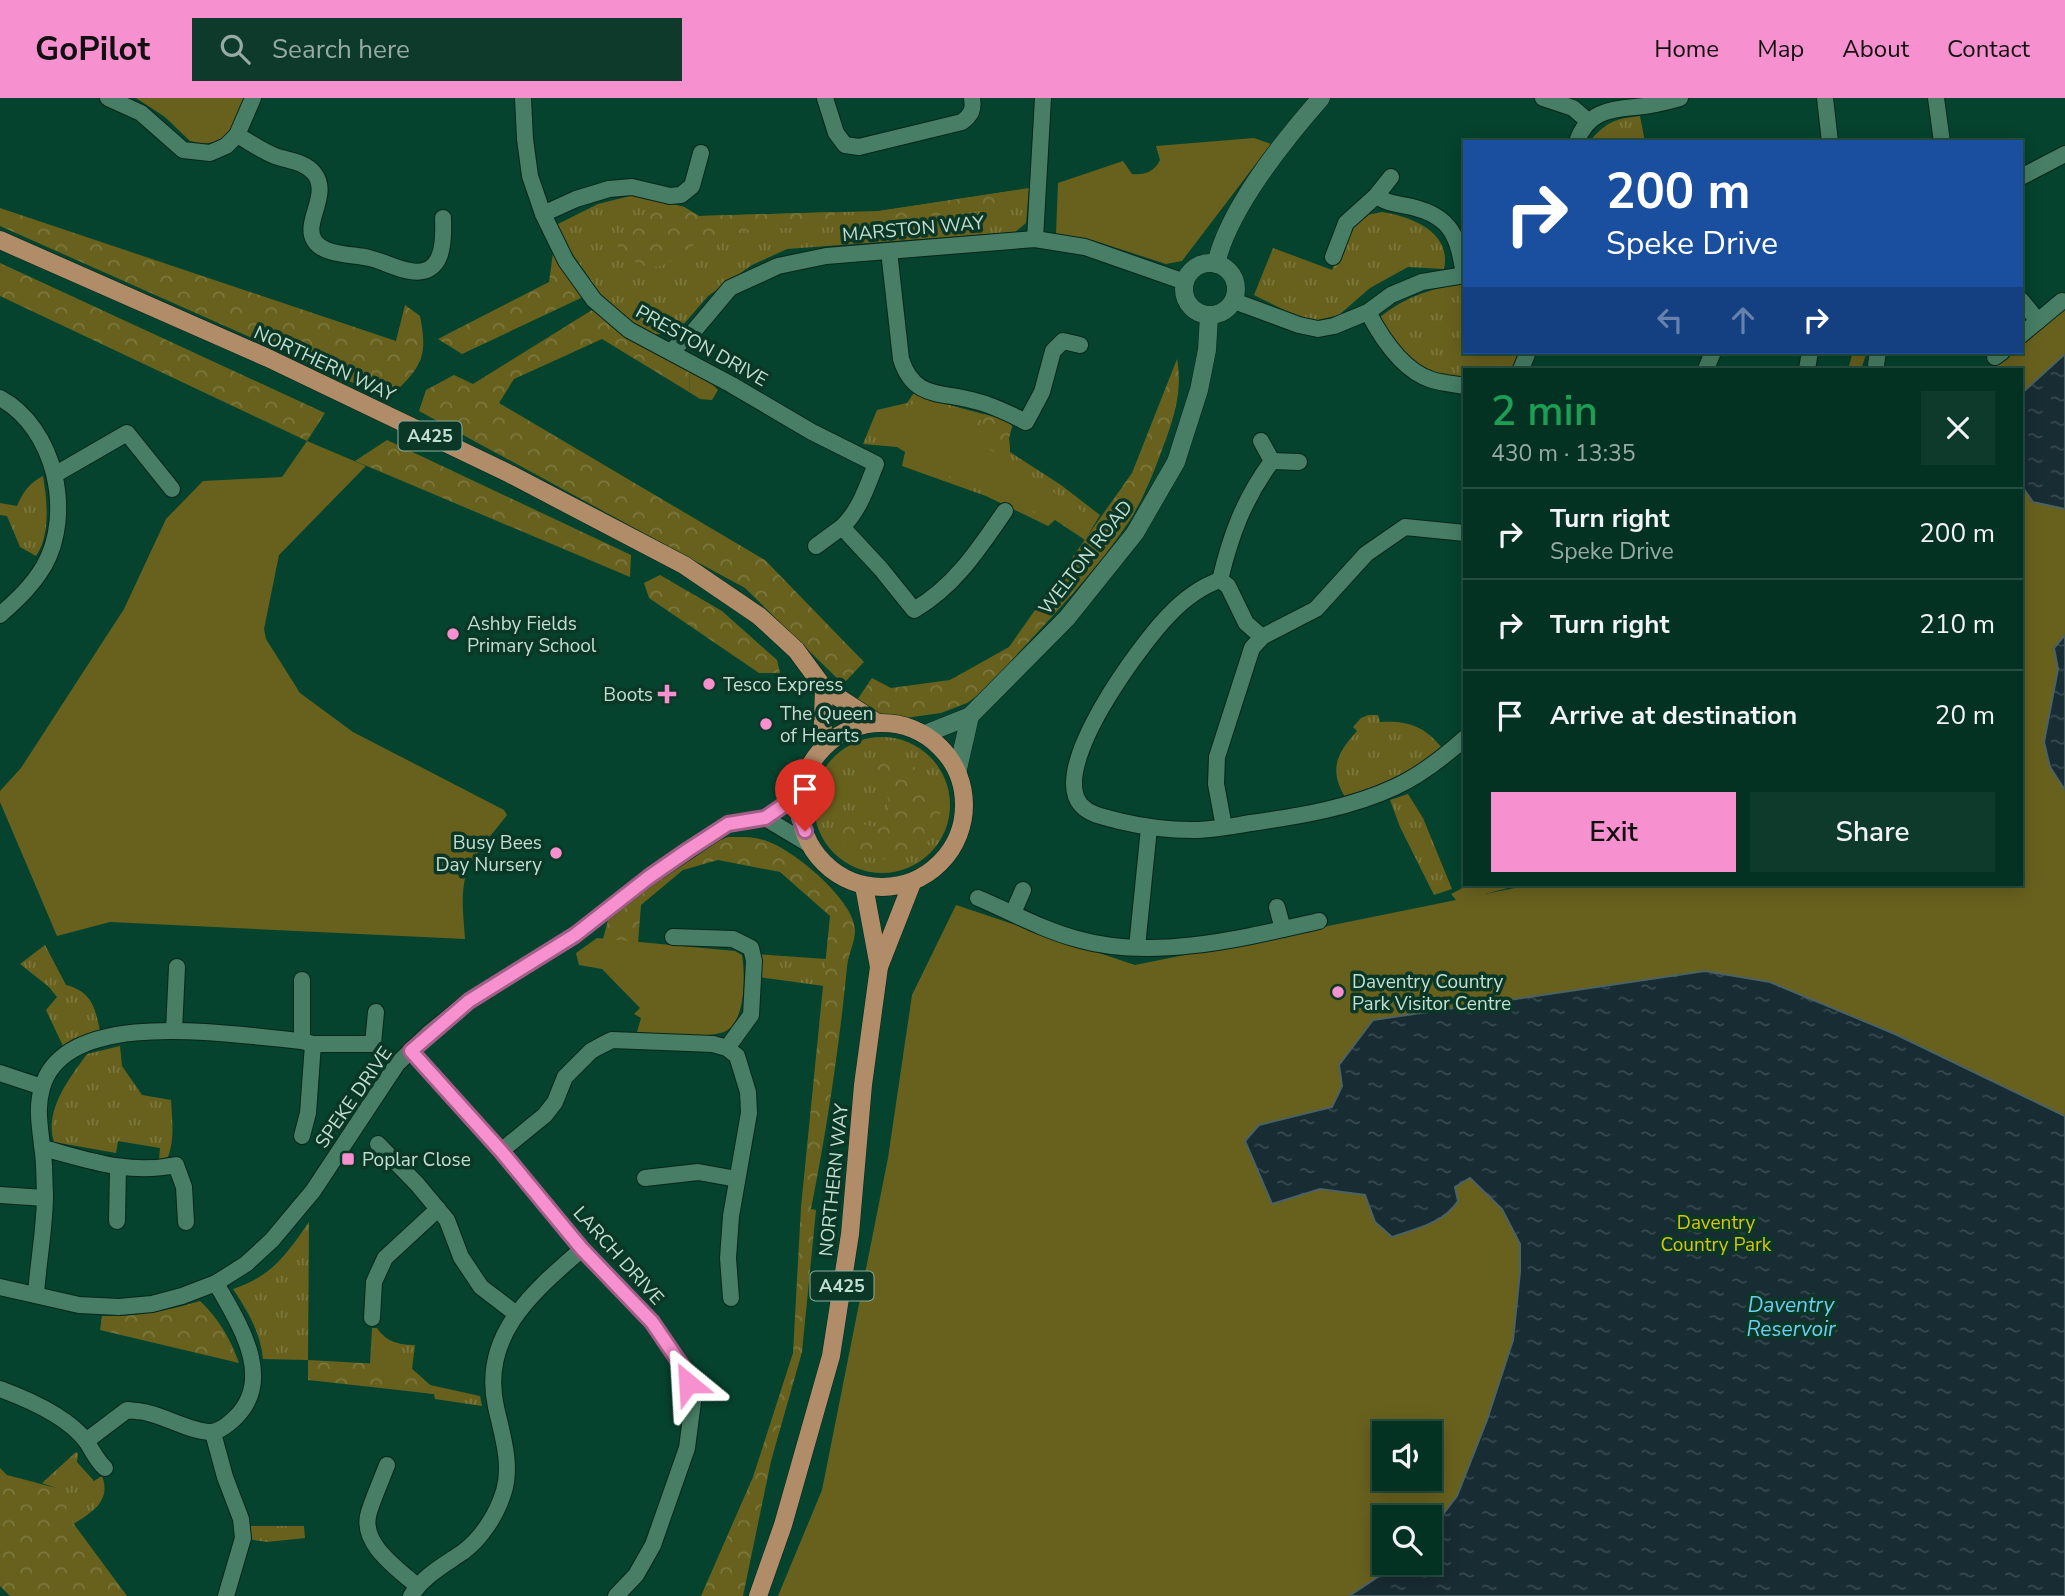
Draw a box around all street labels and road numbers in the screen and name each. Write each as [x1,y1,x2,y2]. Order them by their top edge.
street label: MARSTON WAY [841,210,986,248]
street label: PRESTON DRIVE [631,299,772,393]
street label: NORTHERN WAY [250,320,400,408]
road number: A425 [398,422,462,450]
street label: WELTON ROAD [1033,495,1139,620]
street label: SPEKE DRIVE [309,1042,398,1154]
street label: NORTHERN WAY [813,1102,855,1258]
street label: LARCH DRIVE [567,1201,670,1311]
road number: A425 [810,1272,874,1301]

